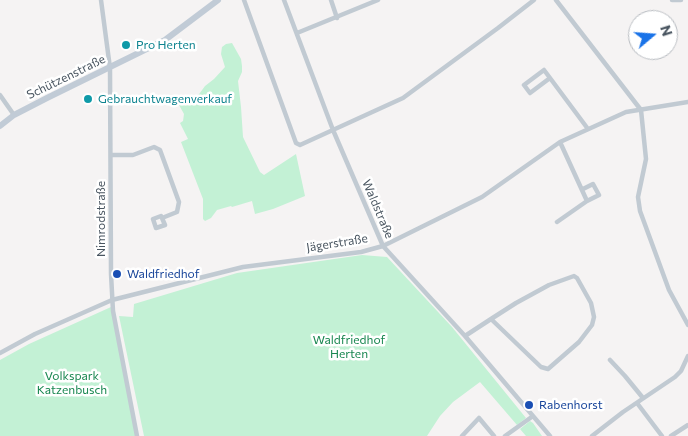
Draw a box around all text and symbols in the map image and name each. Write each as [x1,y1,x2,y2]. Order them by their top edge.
north arrow [628,10,678,60]
text: N [657,23,676,38]
place label: Pro Herten [136,38,196,52]
marker: Pro Herten [120,39,132,51]
street label: Schützenstraße [24,52,108,102]
place label: Gebrauchtwagenverkauf [98,92,232,106]
marker: Gebrauchtwagenverkauf [82,93,94,105]
street label: Waldstraße [359,177,397,241]
street label: Nimrodstraße [94,181,108,257]
street label: Jägerstraße [305,231,369,255]
place label: Waldfriedhof [127,267,199,281]
marker: Waldfriedhof [111,268,123,280]
park label: Waldfriedhof Herten [313,333,385,361]
park label: Volkspark Katzenbusch [37,369,107,397]
place label: Rabenhorst [539,398,603,412]
marker: Rabenhorst [523,399,535,411]

